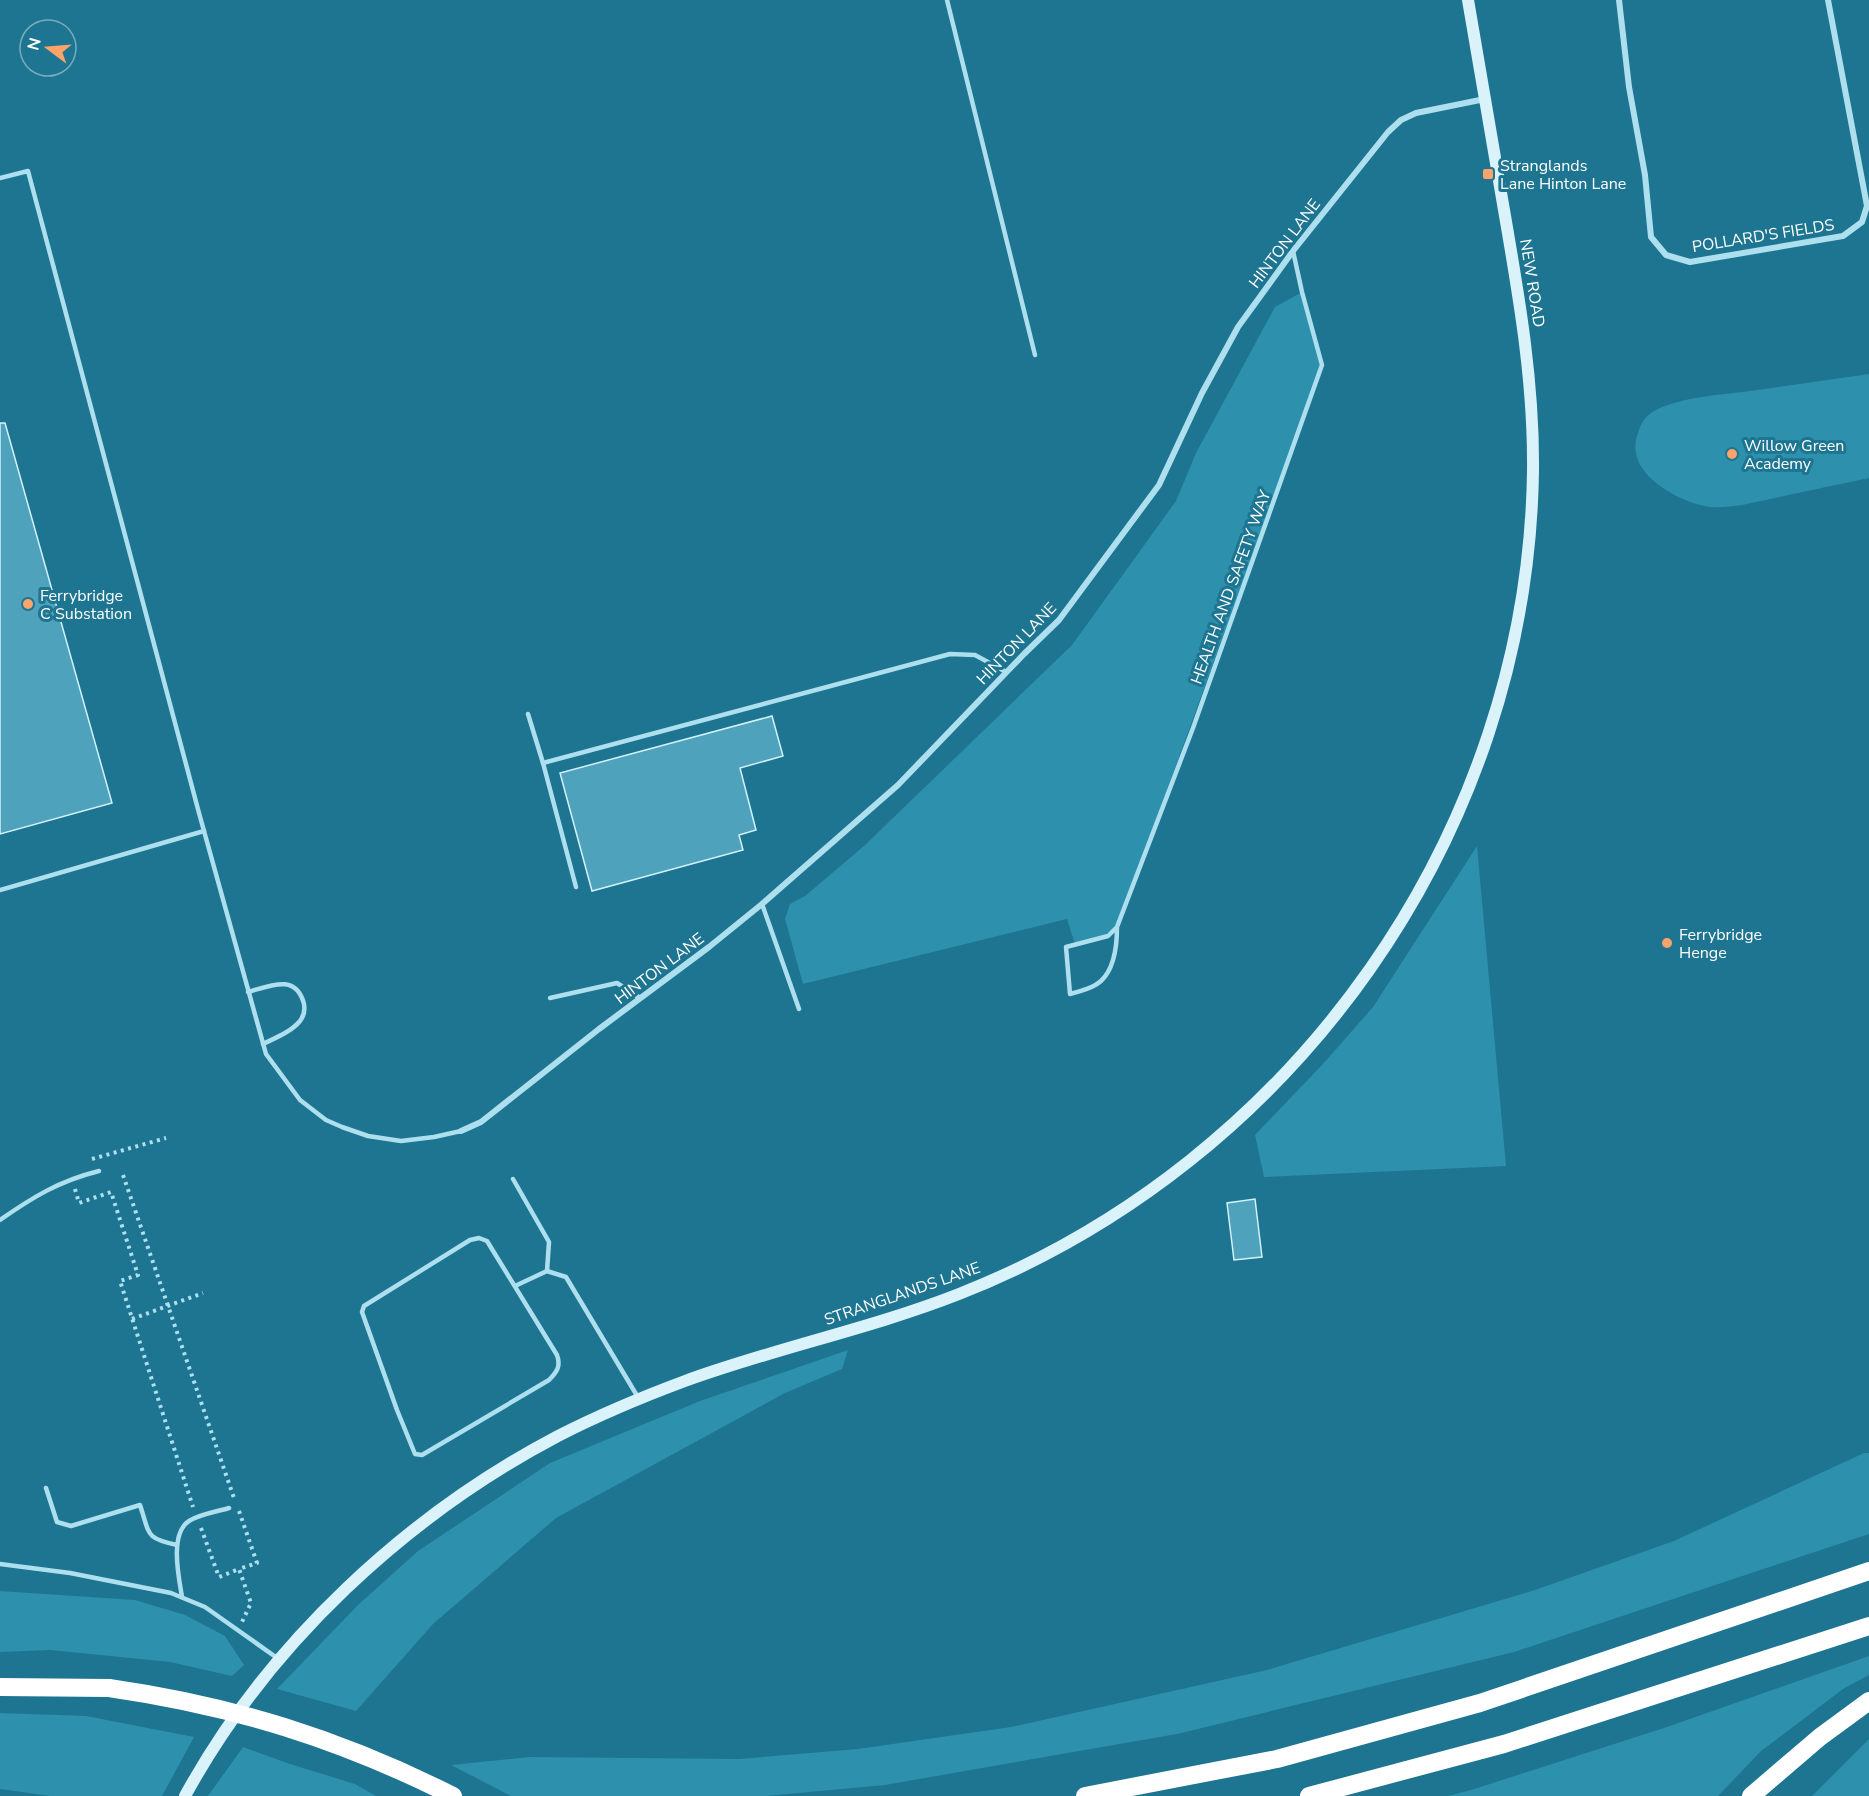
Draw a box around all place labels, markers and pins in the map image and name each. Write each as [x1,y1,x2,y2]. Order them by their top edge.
place label: Stranglands Lane Hinton Lane [1500,155,1626,195]
marker: Stranglands Lane Hinton Lane [1481,167,1495,181]
place label: Willow Green Academy [1744,435,1844,475]
marker: Willow Green Academy [1725,447,1739,461]
place label: Ferrybridge C Substation [40,585,132,625]
marker: Ferrybridge C Substation [21,597,35,611]
place label: Ferrybridge Henge [1679,924,1762,964]
marker: Ferrybridge Henge [1660,936,1674,950]

